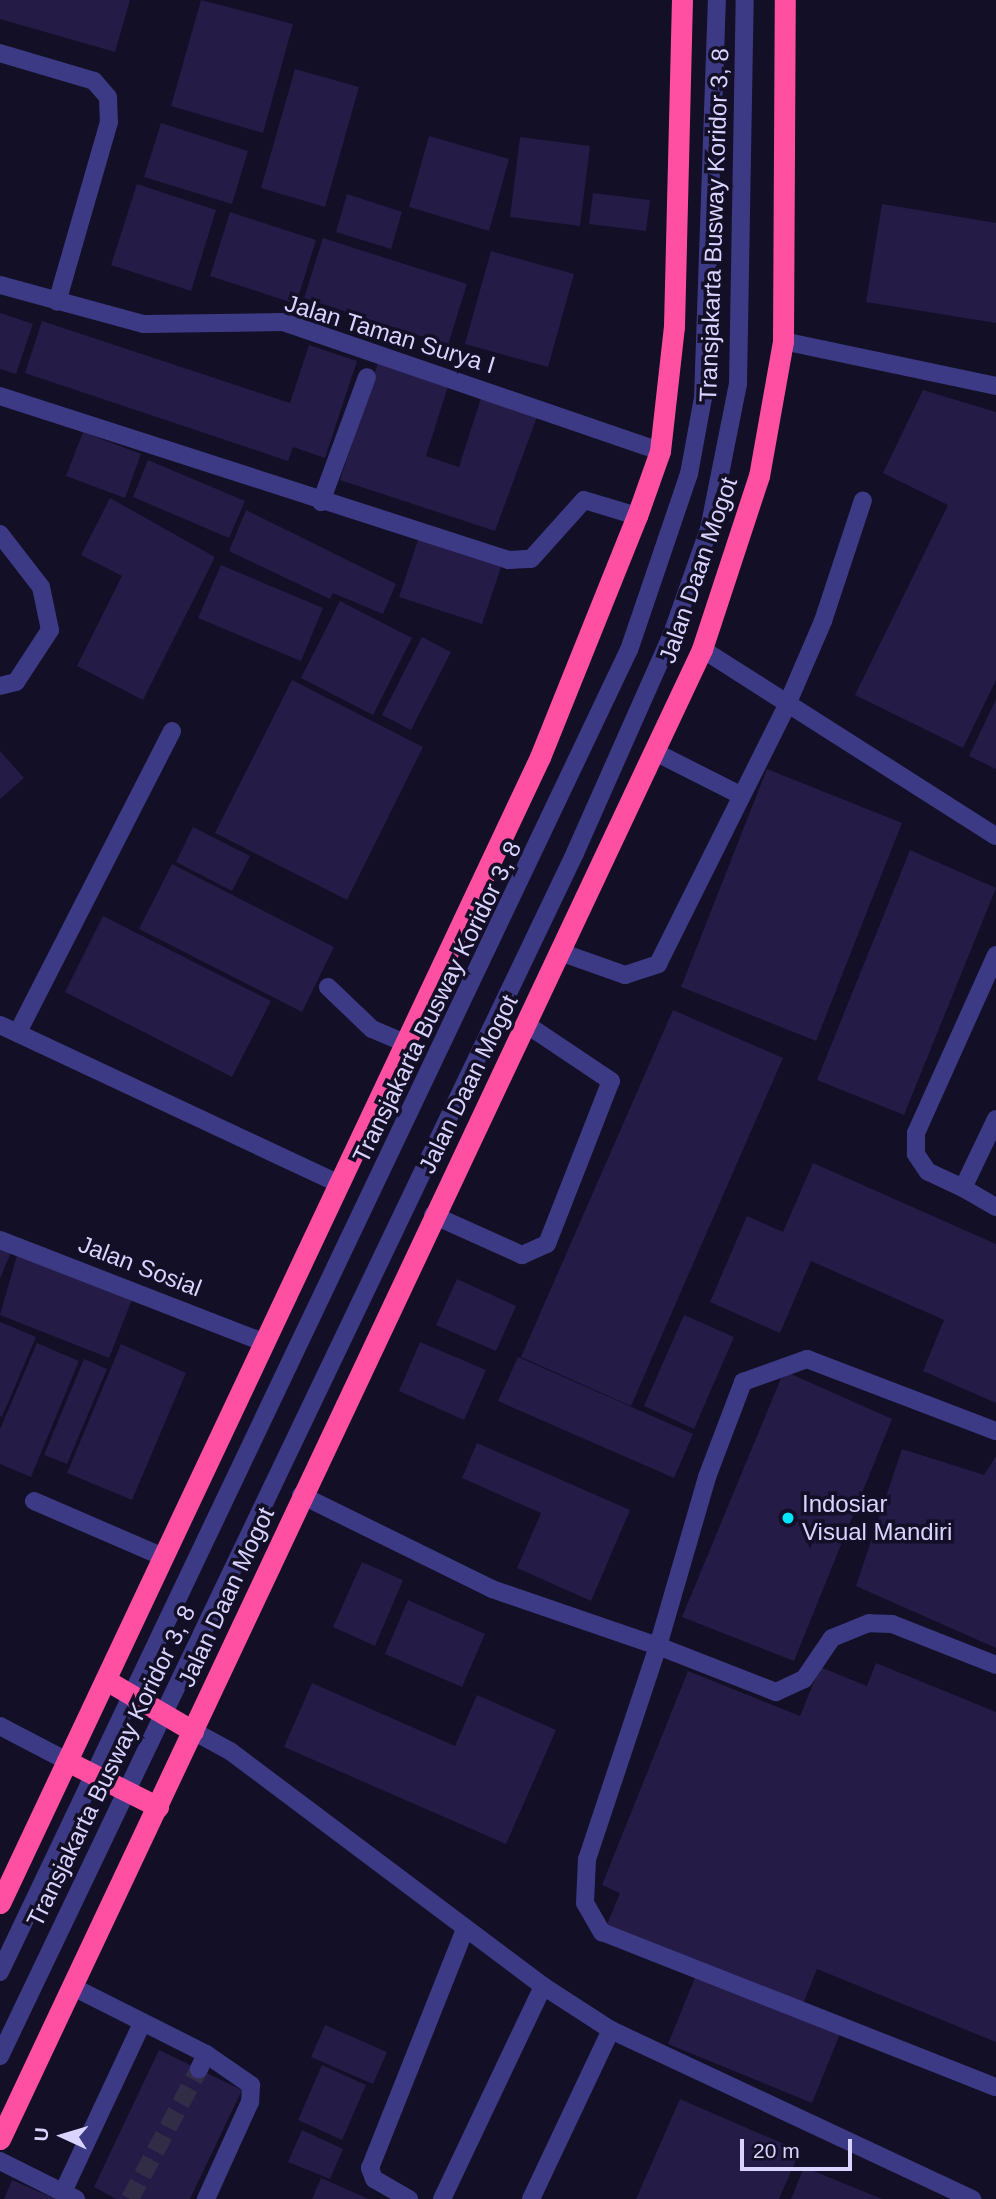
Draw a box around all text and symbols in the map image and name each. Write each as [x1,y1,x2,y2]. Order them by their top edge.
street label: Transjakarta Busway Koridor 3, 8 [693,48,735,402]
street label: Jalan Taman Surya I [281,288,499,380]
street label: Jalan Daan Mogot [653,473,743,667]
street label: Transjakarta Busway Koridor 3, 8 [346,837,528,1167]
street label: Jalan Daan Mogot [412,990,524,1178]
street label: Jalan Sosial [74,1229,206,1303]
place label: Indosiar Visual Mandiri [802,1490,952,1546]
street label: Jalan Daan Mogot [172,1503,280,1691]
marker: Indosiar Visual Mandiri [780,1510,796,1526]
street label: Transjakarta Busway Koridor 3, 8 [20,1601,202,1931]
north arrow [28,2101,98,2171]
scale bar [744,2126,856,2170]
text: U [31,2127,53,2142]
text: 20 m [753,2139,800,2162]

